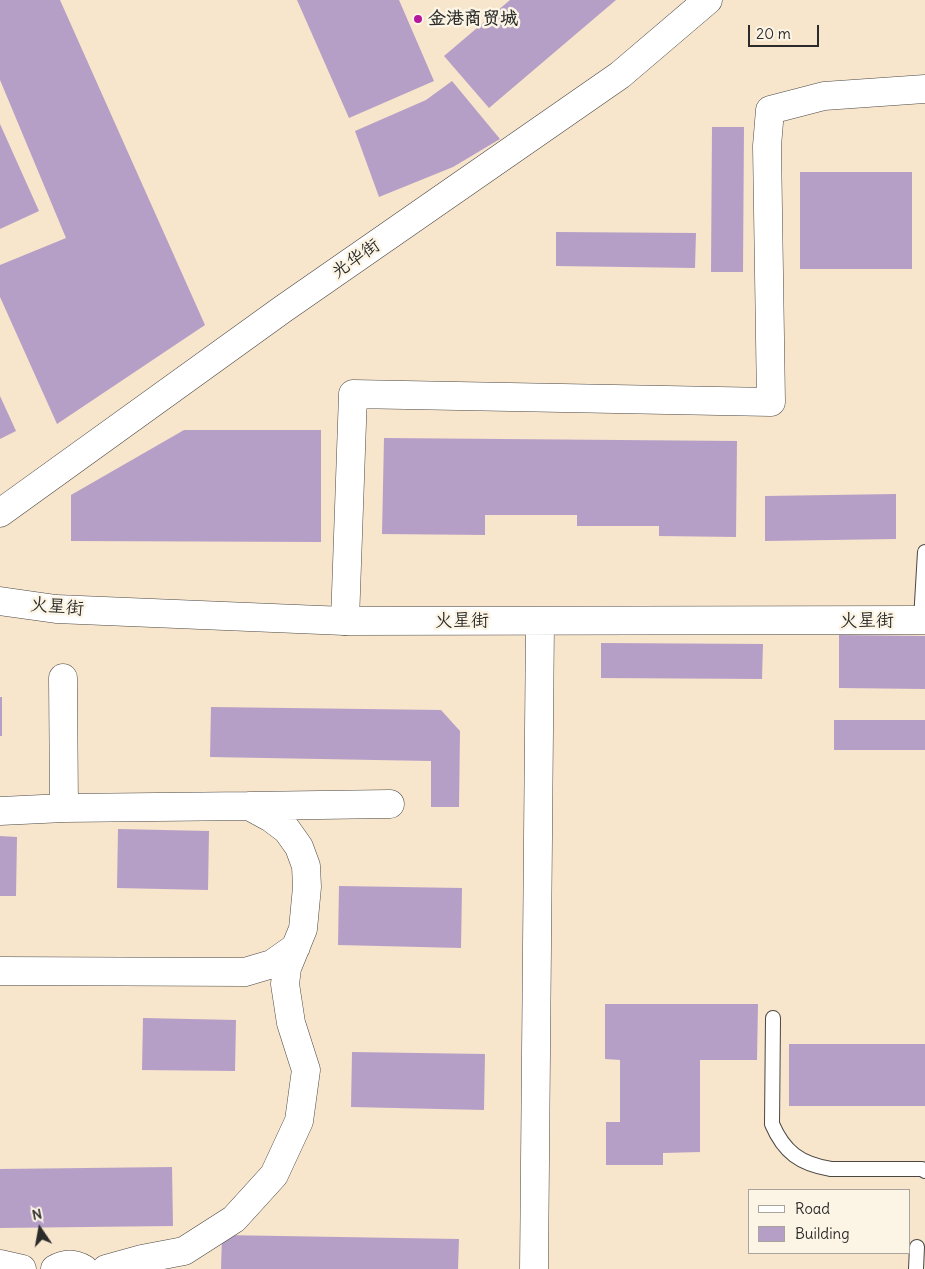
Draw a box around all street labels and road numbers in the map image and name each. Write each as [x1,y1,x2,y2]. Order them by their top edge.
street label: 光华街 [328,235,384,283]
street label: 火星街 [29,594,85,620]
street label: 火星街 [435,610,489,632]
street label: 火星街 [840,610,894,632]

